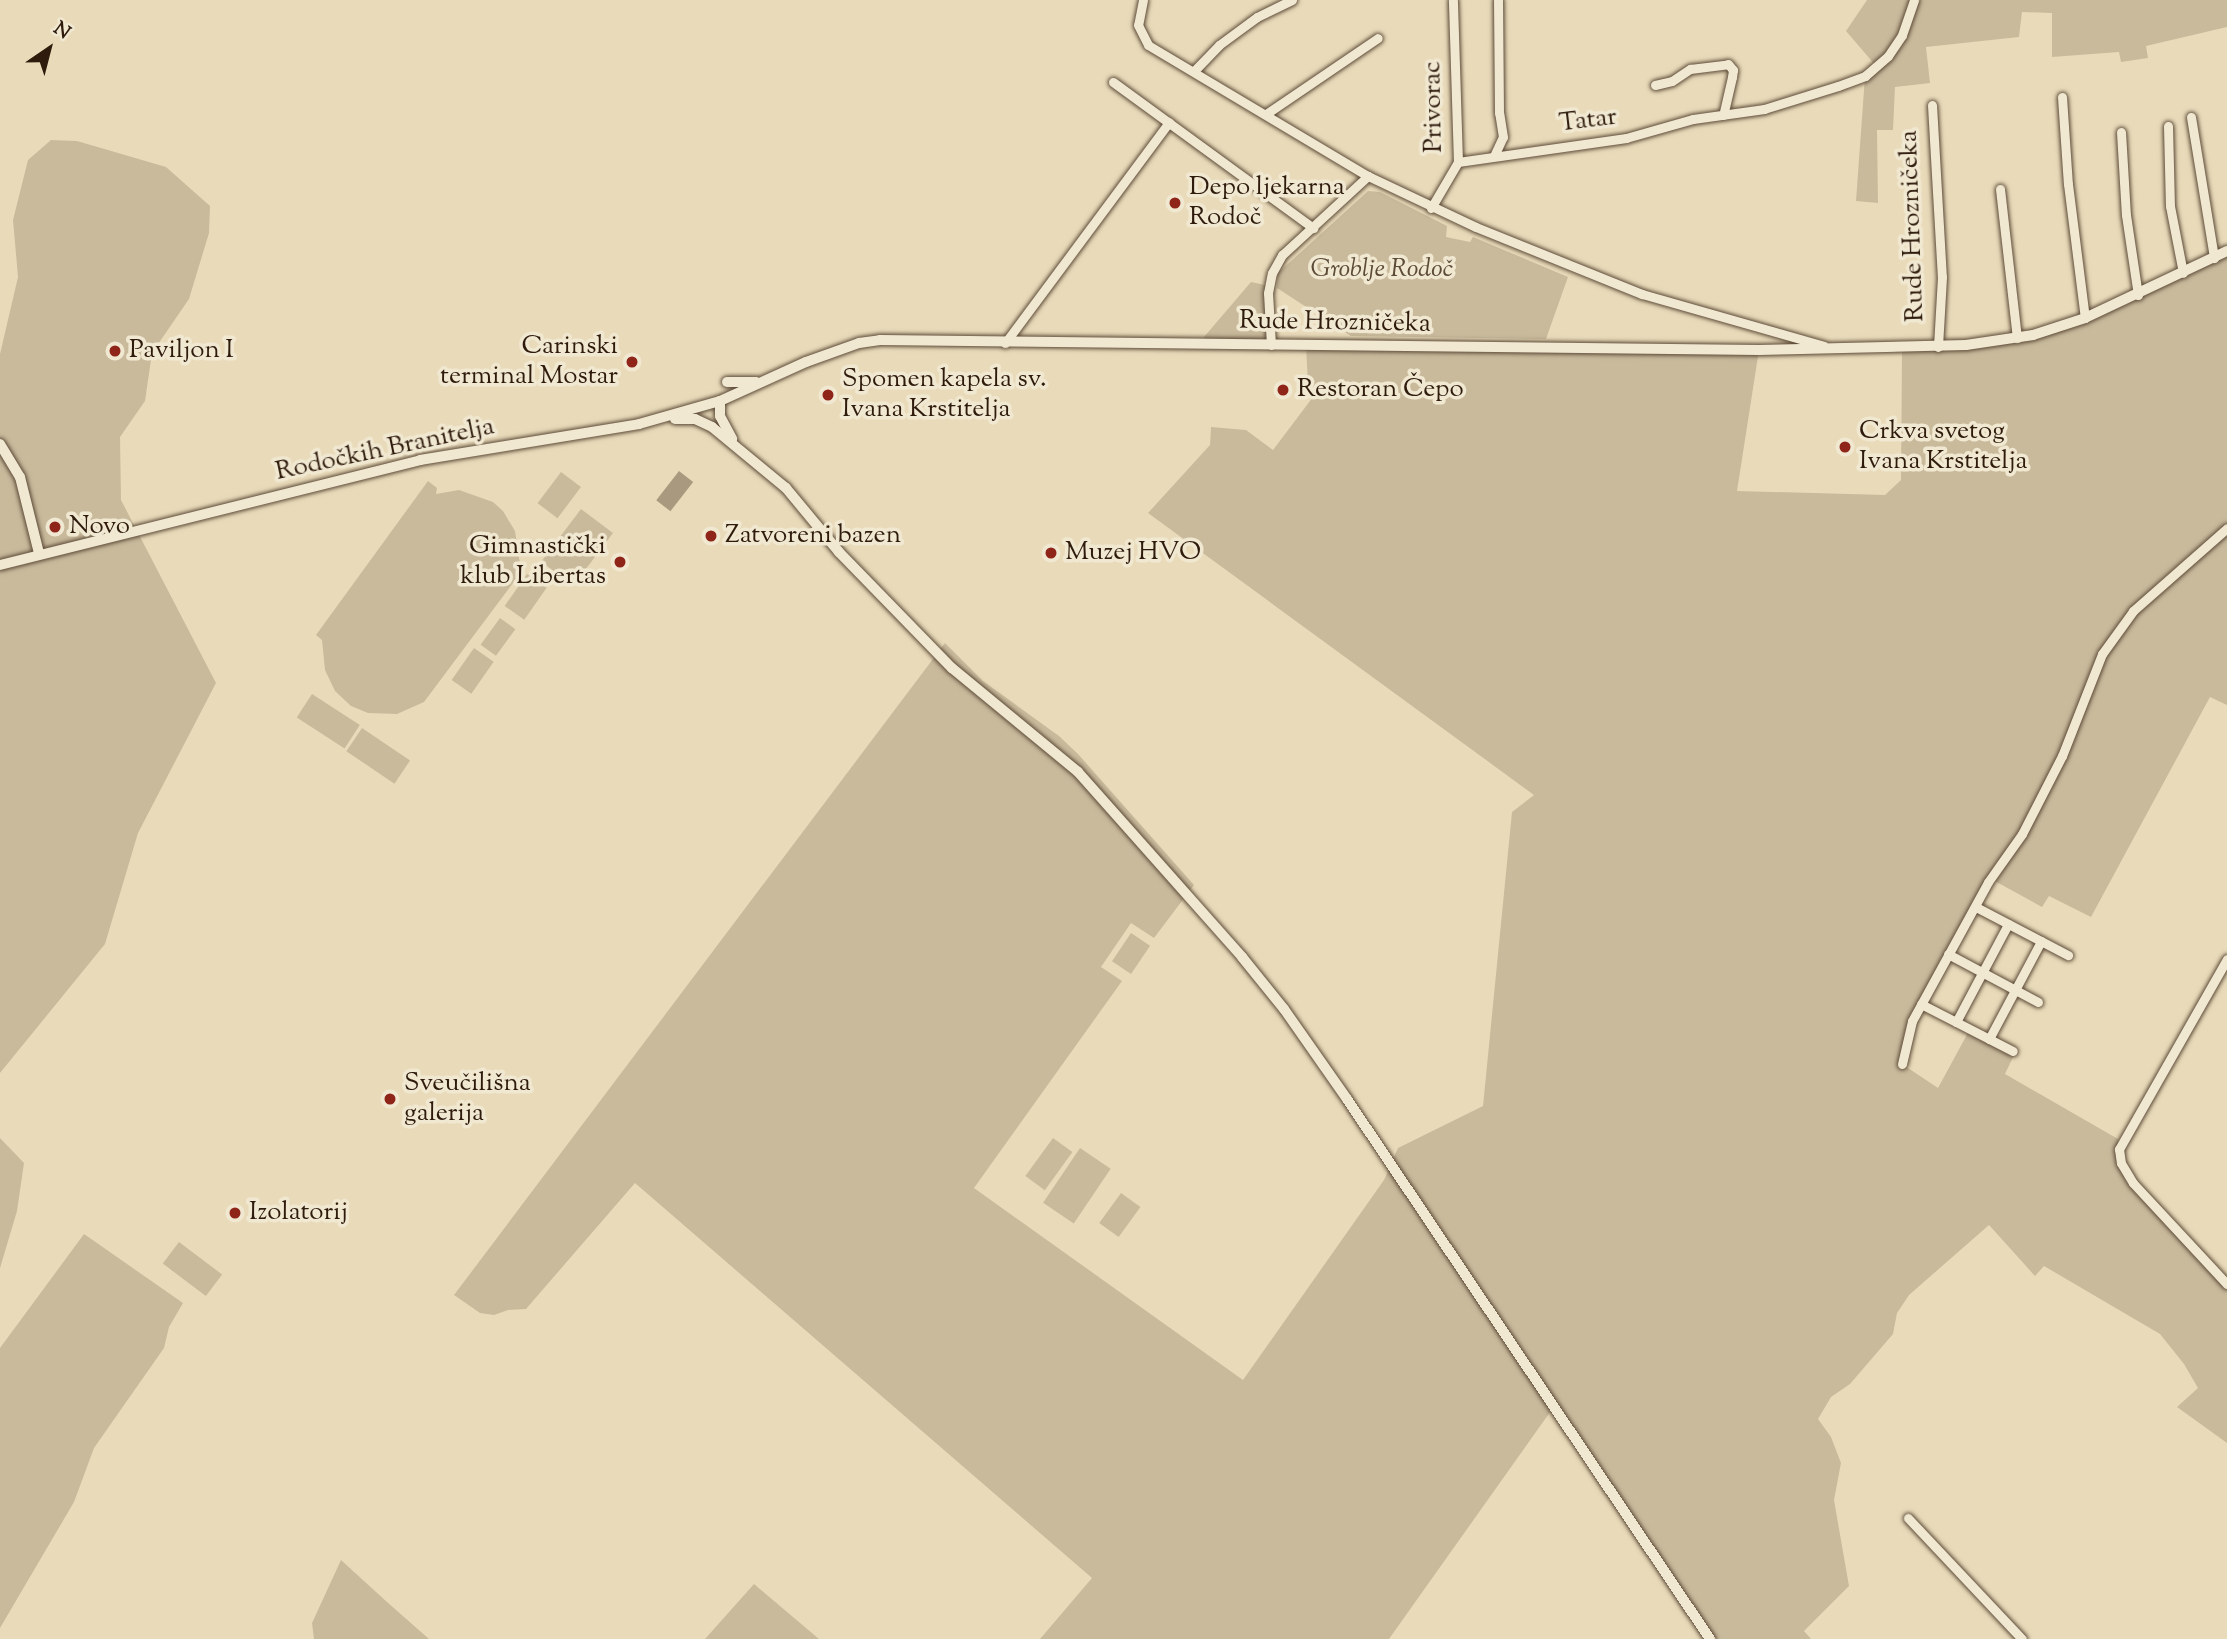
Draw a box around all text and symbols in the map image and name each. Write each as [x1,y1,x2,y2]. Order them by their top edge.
north arrow [14,14,84,84]
text: N [47,16,75,47]
street label: Privorac [1418,61,1450,153]
street label: Tatar [1557,102,1619,140]
street label: Rude Hrozničeka [1894,130,1932,322]
place label: Depo ljekarna Rodoč [1189,172,1345,234]
marker: Depo ljekarna Rodoč [1167,195,1183,211]
park label: Groblje Rodoč [1311,254,1453,286]
street label: Rude Hrozničeka [1239,306,1431,340]
place label: Carinski terminal Mostar [440,331,618,392]
place label: Paviljon I [129,335,234,367]
marker: Paviljon I [107,343,123,359]
marker: Carinski terminal Mostar [624,354,640,370]
place label: Spomen kapela sv. Ivana Krstitelja [842,364,1046,426]
place label: Restoran Čepo [1297,374,1464,406]
marker: Restoran Čepo [1275,382,1291,398]
marker: Spomen kapela sv. Ivana Krstitelja [820,387,836,403]
street label: Rodočkih Branitelja [273,412,497,488]
place label: Crkva svetog Ivana Krstitelja [1859,416,2028,478]
marker: Crkva svetog Ivana Krstitelja [1837,439,1853,455]
place label: Novo [69,511,130,543]
marker: Novo [47,519,63,535]
place label: Zatvoreni bazen [725,520,901,552]
marker: Zatvoreni bazen [703,528,719,544]
place label: Gimnastički klub Libertas [460,531,606,592]
place label: Muzej HVO [1065,537,1201,569]
marker: Muzej HVO [1043,545,1059,561]
marker: Gimnastički klub Libertas [612,554,628,570]
place label: Sveučilišna galerija [404,1068,531,1130]
marker: Sveučilišna galerija [382,1091,398,1107]
place label: Izolatorij [249,1197,348,1229]
marker: Izolatorij [227,1205,243,1221]

